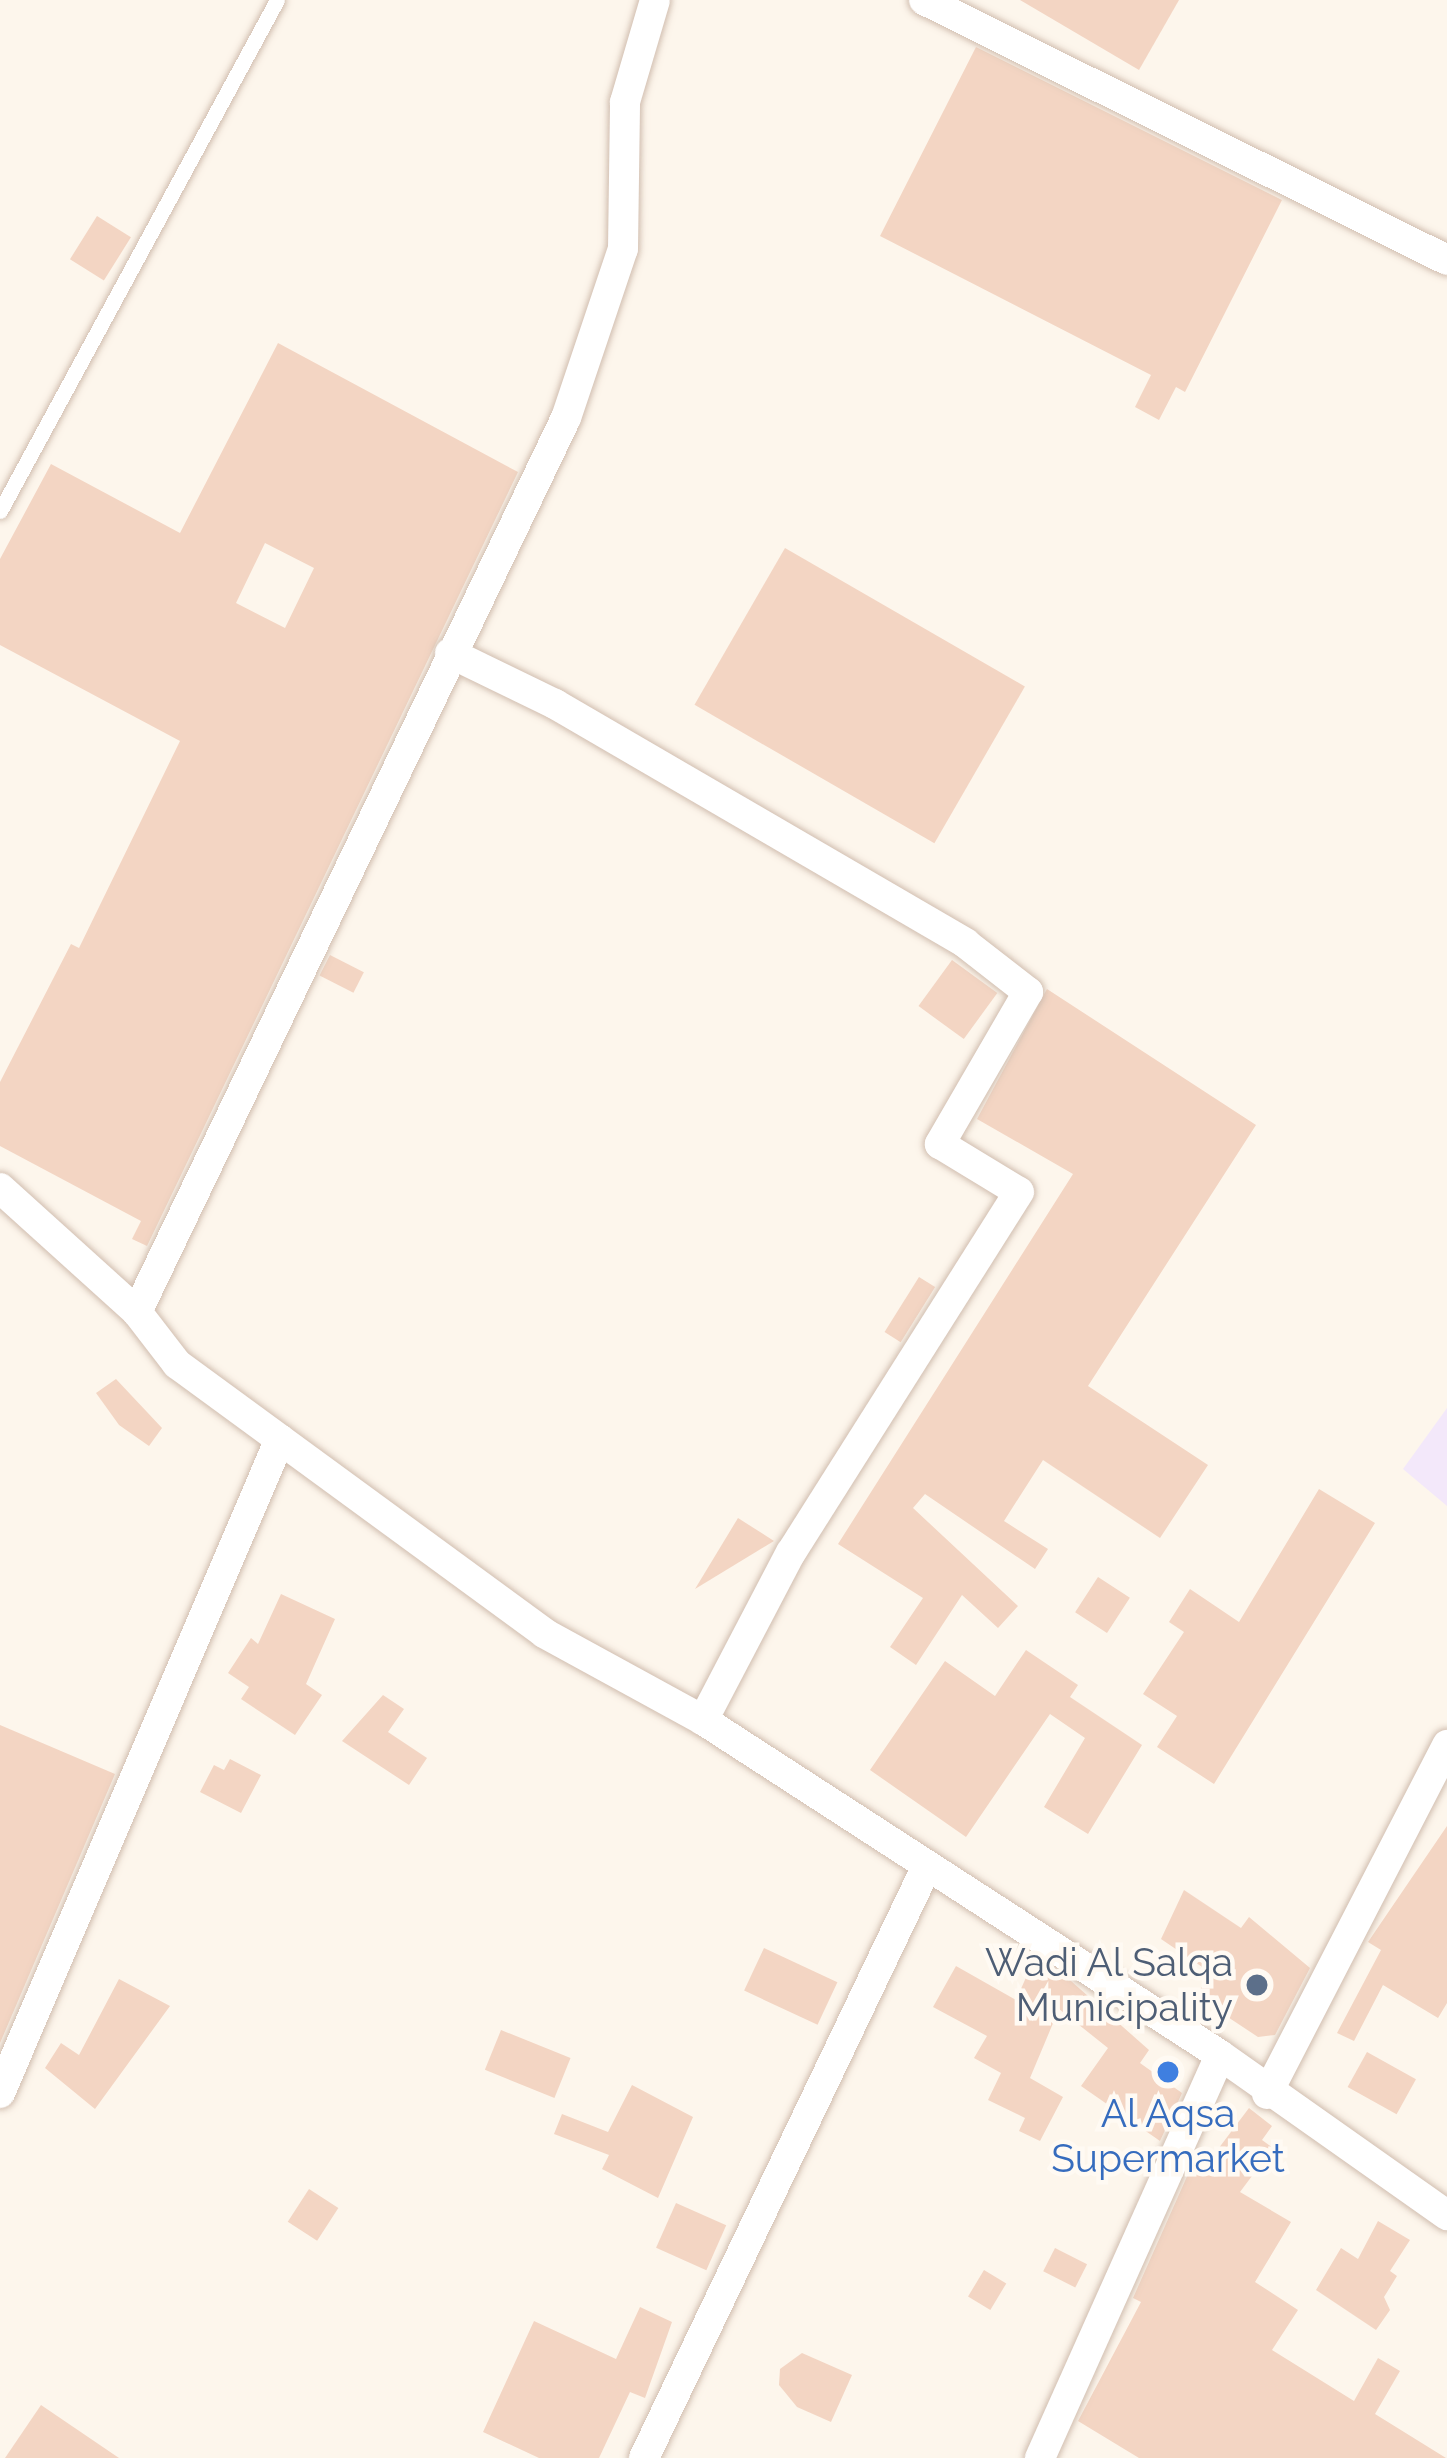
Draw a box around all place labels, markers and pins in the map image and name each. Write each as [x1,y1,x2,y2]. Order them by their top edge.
place label: Wadi Al Salqa Municipality [983,1940,1233,2031]
marker: Wadi Al Salqa Municipality [1244,1972,1270,1998]
marker: Al Aqsa Supermarket [1155,2059,1181,2085]
place label: Al Aqsa Supermarket [1051,2091,1285,2182]

